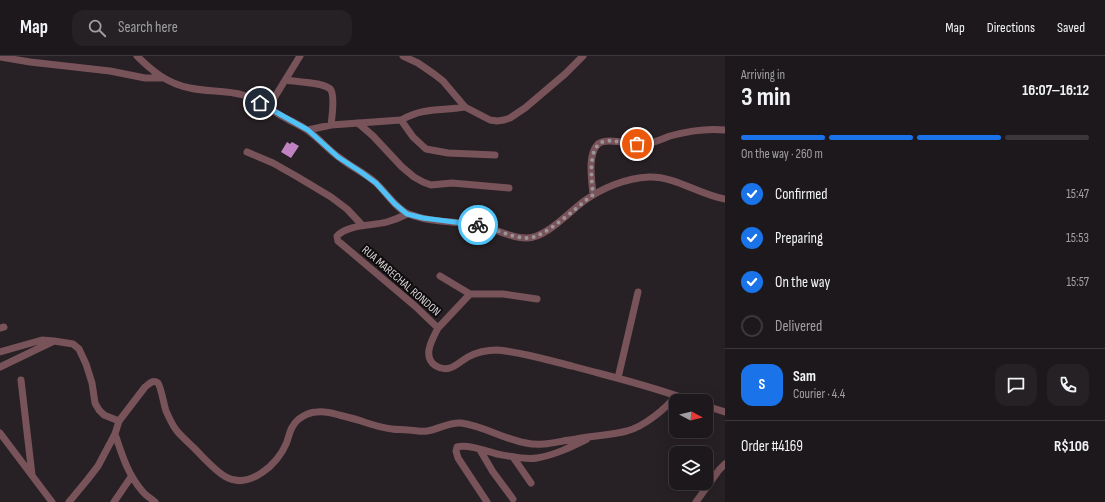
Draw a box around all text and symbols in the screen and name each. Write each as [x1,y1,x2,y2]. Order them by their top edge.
search box [72,10,352,46]
text: Map [20,16,48,39]
icon: search [86,17,108,39]
text: Search here [118,18,178,37]
text: Map [945,19,965,36]
text: Directions [987,19,1035,36]
text: Saved [1057,19,1085,36]
text: Arriving in [741,67,785,83]
text: 16:07–16:12 [1022,81,1089,100]
text: 3 min [741,82,791,113]
pin [243,86,277,120]
icon: home [249,92,271,114]
pin [620,127,654,161]
icon: bag [626,133,648,155]
text: On the way · 260 m [741,146,823,162]
icon: check [741,183,763,205]
text: Confirmed [775,185,828,204]
text: 15:47 [1066,186,1089,202]
courier [458,205,498,245]
icon: bike [467,214,489,236]
icon: check [741,227,763,249]
text: Preparing [775,229,823,248]
text: 15:53 [1066,230,1089,246]
street label: RUA MARECHAL RONDON [358,243,444,319]
icon: check [741,271,763,293]
text: On the way [775,273,830,292]
text: 15:57 [1066,274,1089,290]
text: Delivered [775,317,822,336]
button: chat [995,364,1037,406]
button: phone [1047,364,1089,406]
text: Sam [793,367,816,386]
text: S [759,375,765,394]
text: Courier · 4.4 [793,386,845,402]
north arrow [669,394,713,438]
map controls [669,394,713,490]
text: Order #4169 [741,437,803,456]
text: R$106 [1054,437,1089,456]
button: layers [669,446,713,490]

